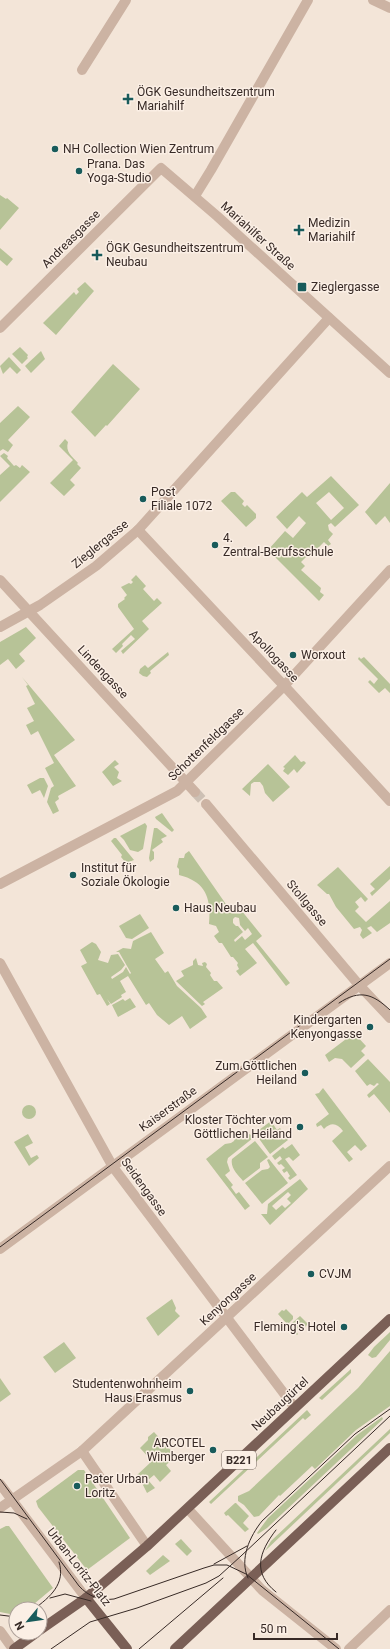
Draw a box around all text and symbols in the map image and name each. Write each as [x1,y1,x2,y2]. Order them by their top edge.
place label: ÖGK Gesundheitszentrum Mariahilf [137,84,275,113]
marker: ÖGK Gesundheitszentrum Mariahilf [122,93,134,105]
place label: NH Collection Wien Zentrum [63,142,214,156]
marker: NH Collection Wien Zentrum [50,144,60,154]
place label: Prana. Das Yoga-Studio [87,157,152,185]
marker: Prana. Das Yoga-Studio [74,166,84,176]
street label: Mariahilfer Straße [218,199,298,273]
street label: Andreasgasse [39,207,103,271]
place label: Medizin Mariahilf [308,216,356,244]
marker: Medizin Mariahilf [293,224,305,236]
place label: ÖGK Gesundheitszentrum Neubau [106,240,244,269]
marker: ÖGK Gesundheitszentrum Neubau [91,249,103,261]
place label: Zieglergasse [311,280,379,294]
marker: Zieglergasse [296,281,308,293]
place label: Post Filiale 1072 [151,485,212,513]
marker: Post Filiale 1072 [138,494,148,504]
street label: Zieglergasse [69,517,131,571]
place label: 4. Zentral-Berufsschule [223,531,333,559]
marker: 4. Zentral-Berufsschule [210,540,220,550]
street label: Apollogasse [246,627,302,685]
street label: Lindengasse [75,642,131,702]
place label: Worxout [301,648,346,662]
marker: Worxout [288,650,298,660]
street label: Schottenfeldgasse [165,704,247,784]
place label: Institut für Soziale Ökologie [81,861,170,889]
marker: Institut für Soziale Ökologie [68,870,78,880]
street label: Stollgasse [284,877,330,929]
place label: Haus Neubau [184,901,256,915]
marker: Haus Neubau [171,903,181,913]
place label: Kindergarten Kenyongasse [291,1013,362,1041]
marker: Kindergarten Kenyongasse [365,1022,375,1032]
place label: Zum Göttlichen Heiland [215,1059,297,1087]
marker: Zum Göttlichen Heiland [300,1068,310,1078]
street label: Kaiserstraße [137,1083,199,1135]
place label: Kloster Töchter vom Göttlichen Heiland [185,1113,292,1141]
marker: Kloster Töchter vom Göttlichen Heiland [295,1122,305,1132]
street label: Seidengasse [118,1155,170,1219]
place label: CVJM [319,1267,352,1281]
marker: CVJM [306,1269,316,1279]
street label: Kenyongasse [197,1270,259,1328]
place label: Fleming's Hotel [254,1320,336,1334]
marker: Fleming's Hotel [339,1322,349,1332]
street label: Neubaugürtel [249,1374,311,1434]
place label: Studentenwohnheim Haus Erasmus [72,1377,182,1405]
marker: Studentenwohnheim Haus Erasmus [185,1386,195,1396]
place label: ARCOTEL Wimberger [147,1436,206,1464]
marker: ARCOTEL Wimberger [208,1445,218,1455]
road number: B221 [222,1451,256,1469]
place label: Pater Urban Loritz [85,1472,148,1500]
marker: Pater Urban Loritz [72,1481,82,1491]
street label: Urban-Loritz-Platz [44,1525,114,1609]
north arrow [8,1601,48,1641]
scale bar [254,1615,337,1641]
text: N [12,1619,27,1632]
text: 50 m [260,1622,287,1636]

